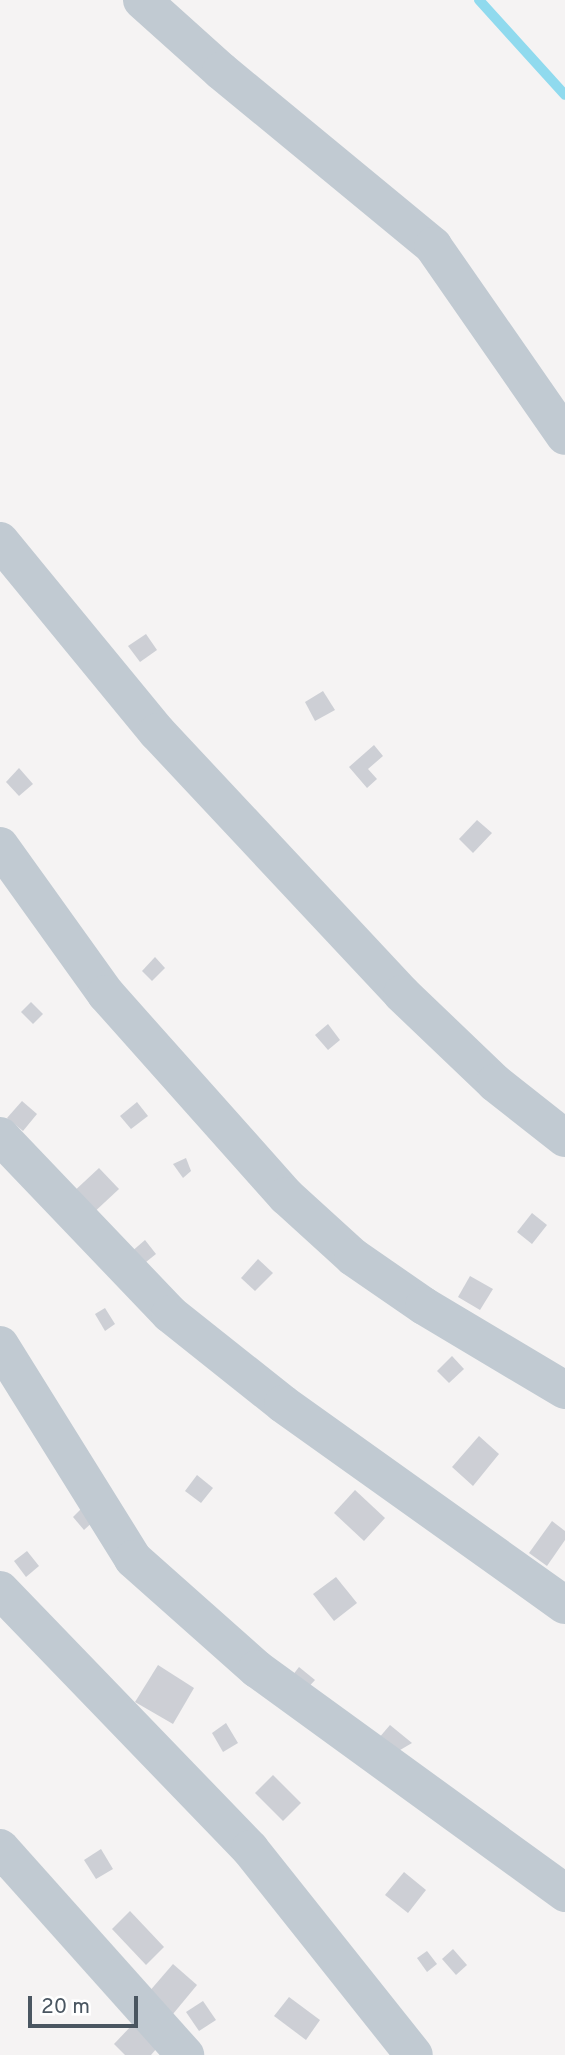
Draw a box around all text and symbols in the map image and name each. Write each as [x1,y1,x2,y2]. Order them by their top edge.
scale bar [32,1982,142,2026]
text: 20 m [41,1994,90,2021]

